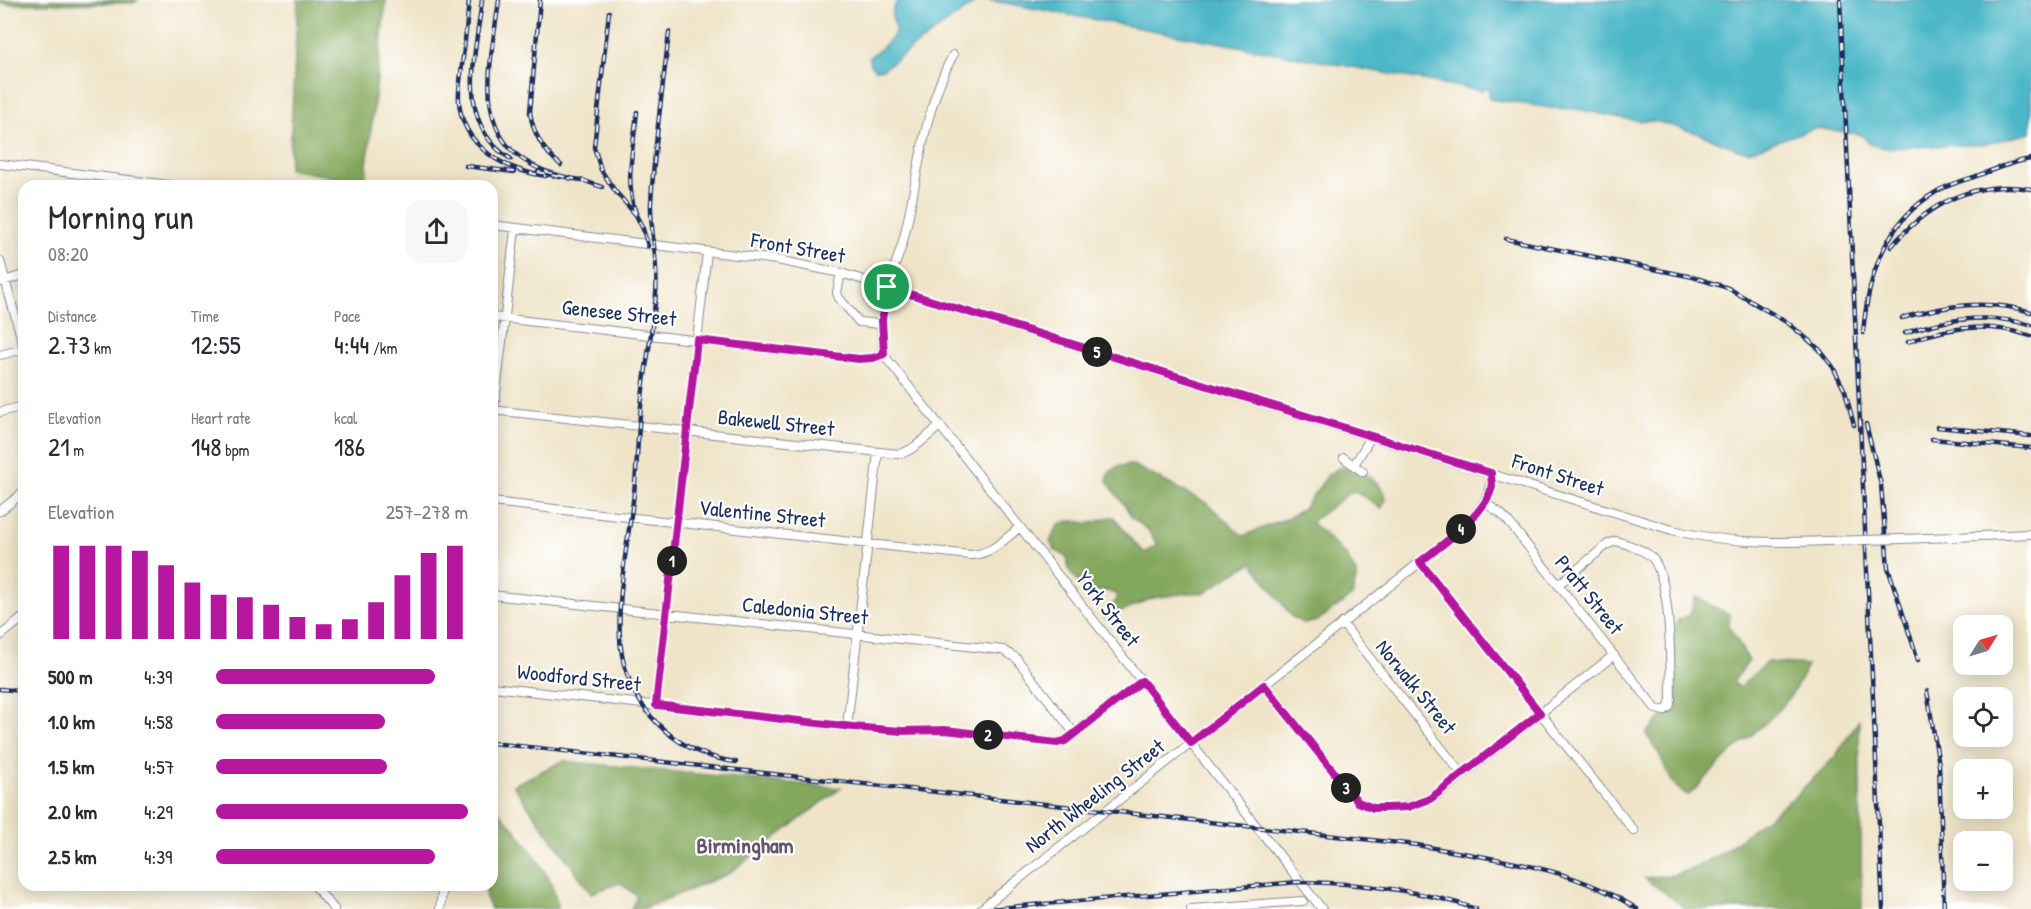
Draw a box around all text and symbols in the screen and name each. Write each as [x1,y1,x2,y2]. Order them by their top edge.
text: Morning run [48,195,194,239]
button: share [405,200,468,263]
street label: Front Street [748,225,848,270]
text: 08:20 [48,240,89,267]
pin [861,261,912,312]
icon: arrive [870,270,903,303]
street label: Genesee Street [560,292,678,333]
text: Distance [48,305,97,327]
text: Time [191,305,219,327]
text: Pace [334,305,361,327]
text: 2.73 [48,327,90,362]
text: 12:55 [191,327,241,362]
text: 4:44 [334,327,369,362]
text: km [90,337,111,359]
text: /km [369,337,397,359]
pin: 5 [1082,337,1112,367]
text: 5 [1094,341,1100,363]
street label: Bakewell Street [716,402,836,443]
text: Elevation [48,407,101,429]
text: Heart rate [191,407,251,429]
text: kcal [334,407,357,429]
text: 21 [48,429,70,464]
text: 148 [191,429,221,464]
text: 186 [334,429,365,464]
text: m [70,439,84,461]
text: bpm [221,439,249,461]
street label: Front Street [1508,446,1608,503]
street label: Valentine Street [697,492,827,535]
text: Elevation [48,498,114,525]
text: 257–278 m [386,498,468,525]
pin: 4 [1446,514,1476,544]
text: 4 [1458,518,1464,540]
pin: 1 [657,546,687,576]
street label: Pratt Street [1548,549,1631,641]
text: 1 [669,550,675,572]
street label: York Street [1070,565,1147,653]
street label: Caledonia Street [741,589,870,632]
north arrow [1953,615,2013,675]
map controls [1953,615,2013,891]
street label: Norwalk Street [1369,633,1464,741]
street label: Woodford Street [516,657,643,698]
text: 500 m [48,663,93,690]
text: 4:39 [144,663,172,690]
button: locate [1953,687,2013,747]
text: 1.0 km [48,708,95,735]
text: 4:58 [144,708,173,735]
pin: 2 [973,720,1003,750]
text: 2 [984,724,992,746]
street label: North Wheeling Street [1019,731,1171,859]
text: 1.5 km [48,753,95,780]
text: 4:57 [144,753,175,780]
button: + [1953,759,2013,819]
pin: 3 [1331,773,1361,803]
text: 3 [1342,777,1350,799]
text: 2.0 km [48,798,97,825]
text: 4:29 [144,798,173,825]
district label: Birmingham [697,830,794,861]
button: − [1953,831,2013,891]
text: 2.5 km [48,843,97,870]
text: 4:39 [144,843,172,870]

